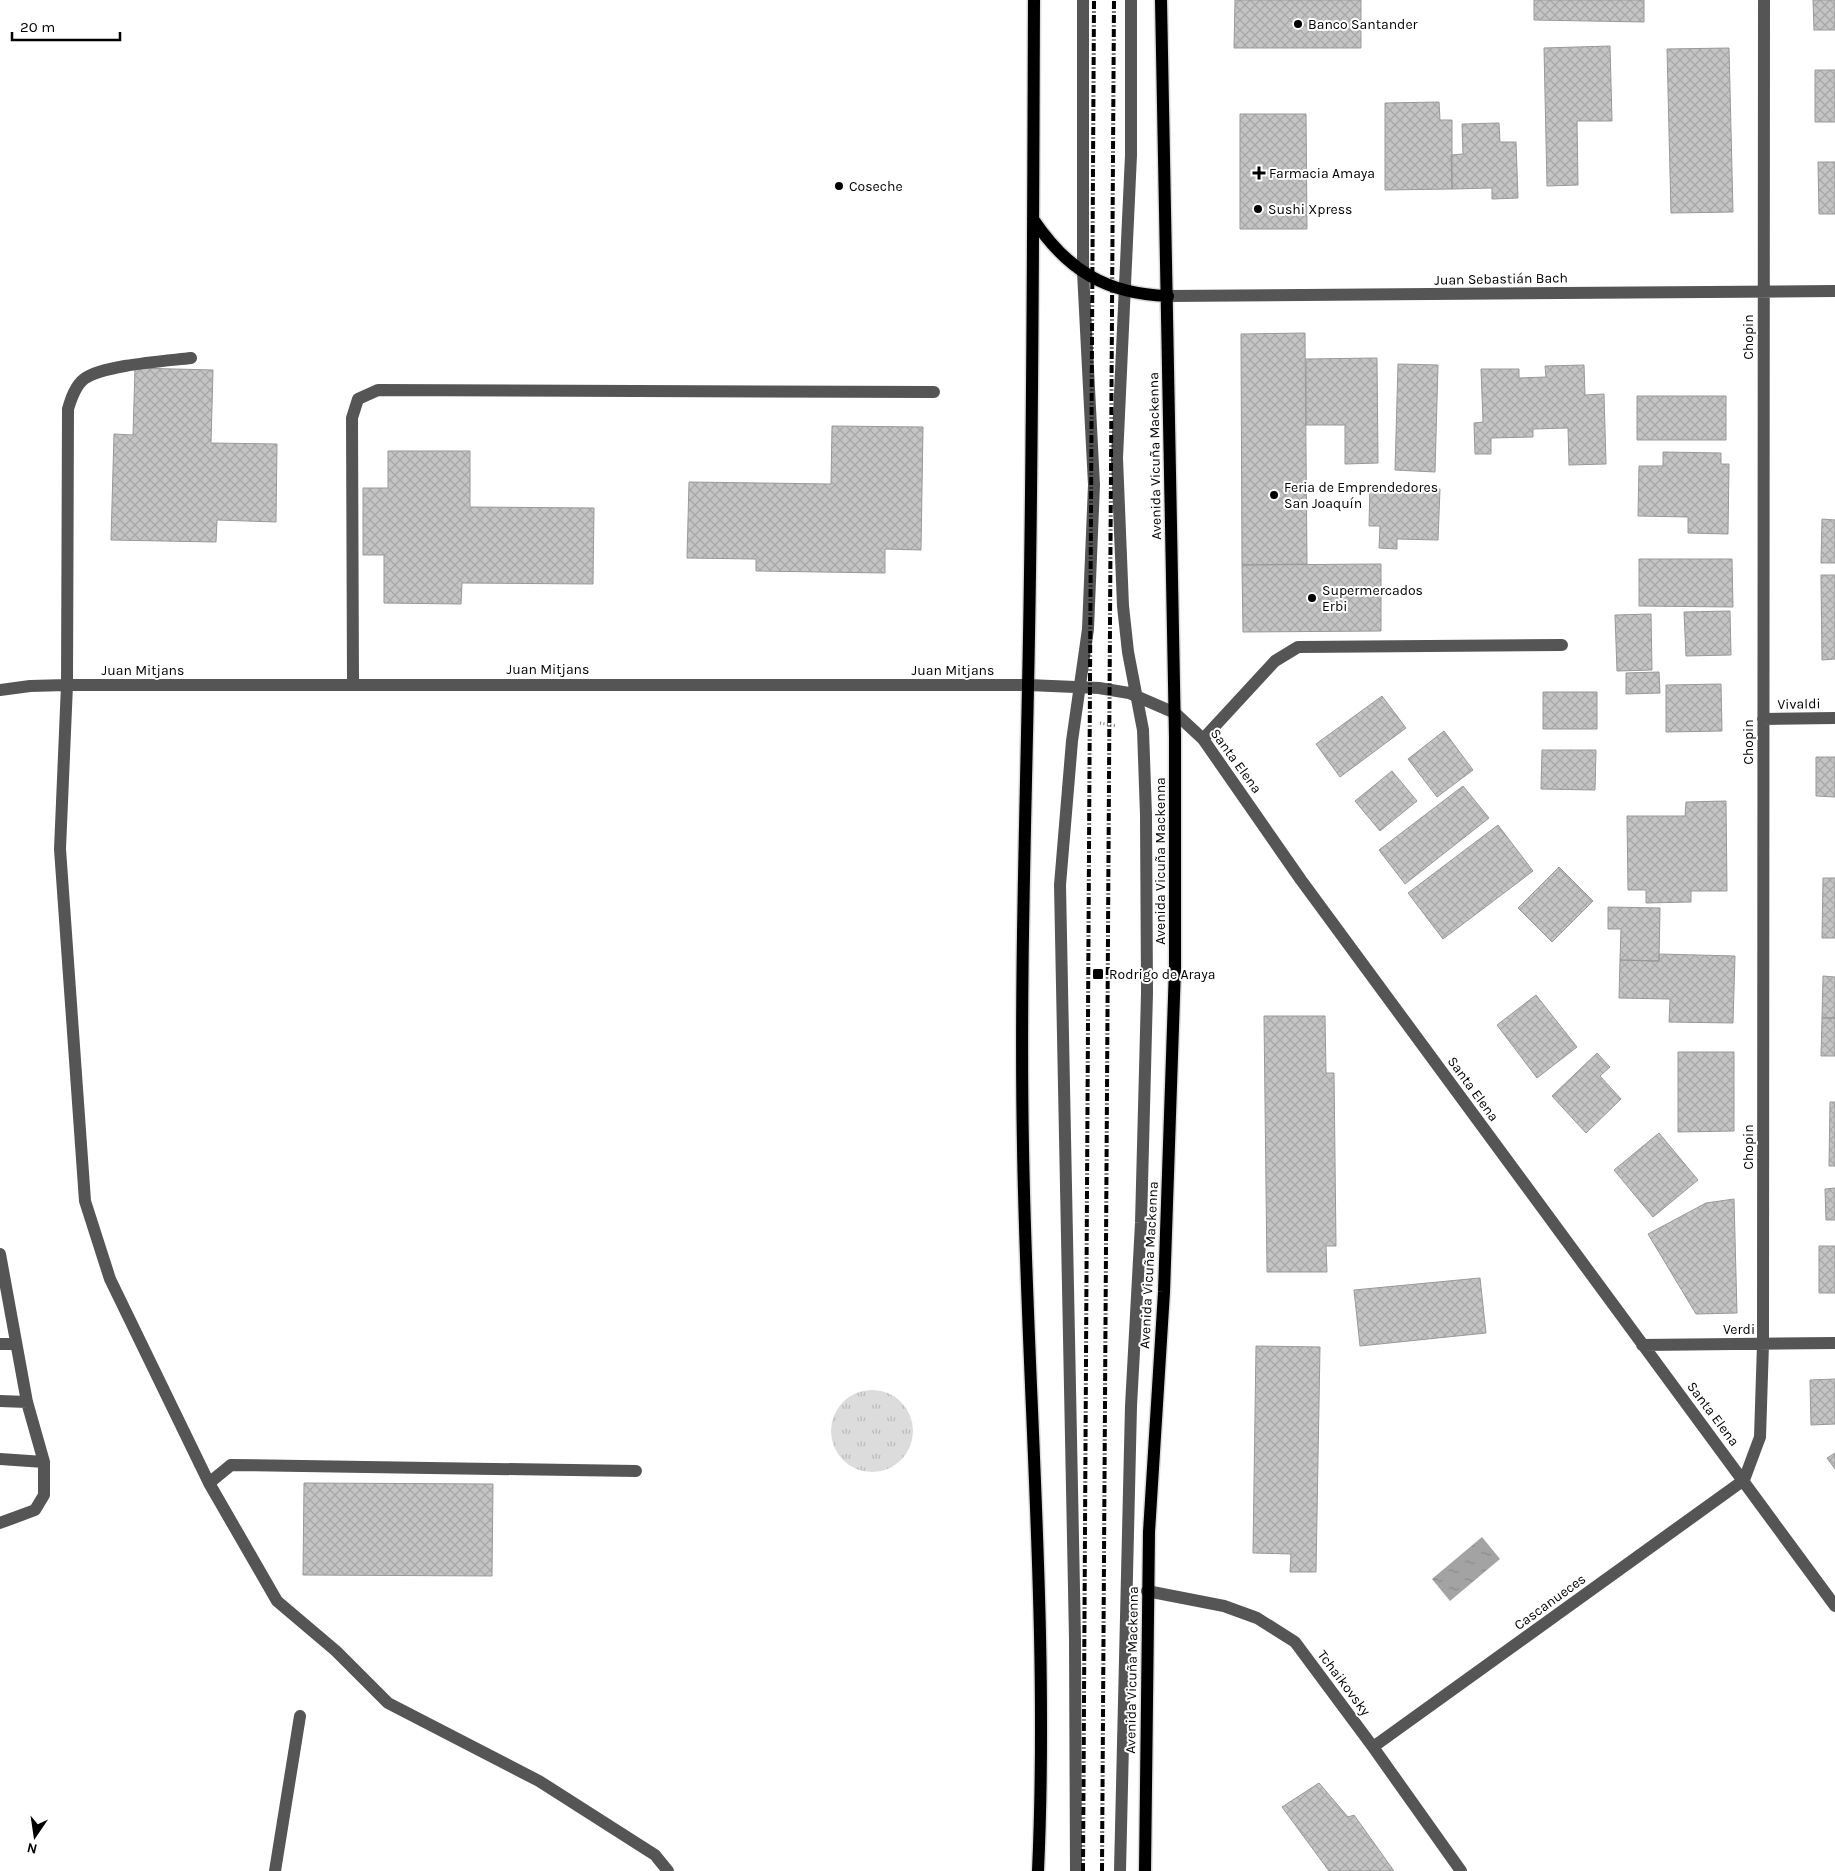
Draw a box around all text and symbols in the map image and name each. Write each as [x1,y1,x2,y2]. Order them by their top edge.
scale bar [12,10,120,42]
place label: Banco Santander [1308,16,1419,33]
text: 20 m [20,18,55,36]
marker: Banco Santander [1292,18,1304,30]
place label: Farmacia Amaya [1269,165,1375,182]
marker: Farmacia Amaya [1253,167,1265,179]
place label: Coseche [849,178,903,195]
marker: Coseche [833,180,845,192]
place label: Sushi Xpress [1268,201,1352,218]
marker: Sushi Xpress [1252,203,1264,215]
street label: Juan Sebastián Bach [1434,269,1568,289]
street label: Chopin [1740,314,1757,360]
street label: Avenida Vicuña Mackenna [1145,372,1165,540]
place label: Feria de Emprendedores San Joaquín [1284,479,1438,512]
marker: Feria de Emprendedores San Joaquín [1268,489,1280,501]
place label: Supermercados Erbi [1322,582,1423,615]
marker: Supermercados Erbi [1306,592,1318,604]
street label: Juan Mitjans [507,661,589,678]
street label: Juan Mitjans [102,662,184,679]
street label: Juan Mitjans [912,662,994,679]
street label: Vivaldi [1777,695,1821,713]
street label: Chopin [1740,719,1757,765]
street label: Santa Elena [1207,725,1265,797]
street label: Avenida Vicuña Mackenna [1152,777,1169,945]
place label: Rodrigo de Araya [1109,966,1215,983]
marker: Rodrigo de Araya [1091,967,1105,981]
street label: Santa Elena [1444,1053,1502,1125]
street label: Chopin [1740,1124,1757,1170]
street label: Avenida Vicuña Mackenna [1136,1181,1162,1349]
street label: Verdi [1723,1321,1755,1338]
street label: Santa Elena [1683,1379,1743,1449]
street label: Cascanueces [1511,1570,1589,1634]
street label: Avenida Vicuña Mackenna [1122,1586,1142,1754]
street label: Tchaikovsky [1314,1647,1374,1719]
north arrow [10,1811,60,1861]
text: N [25,1839,39,1858]

